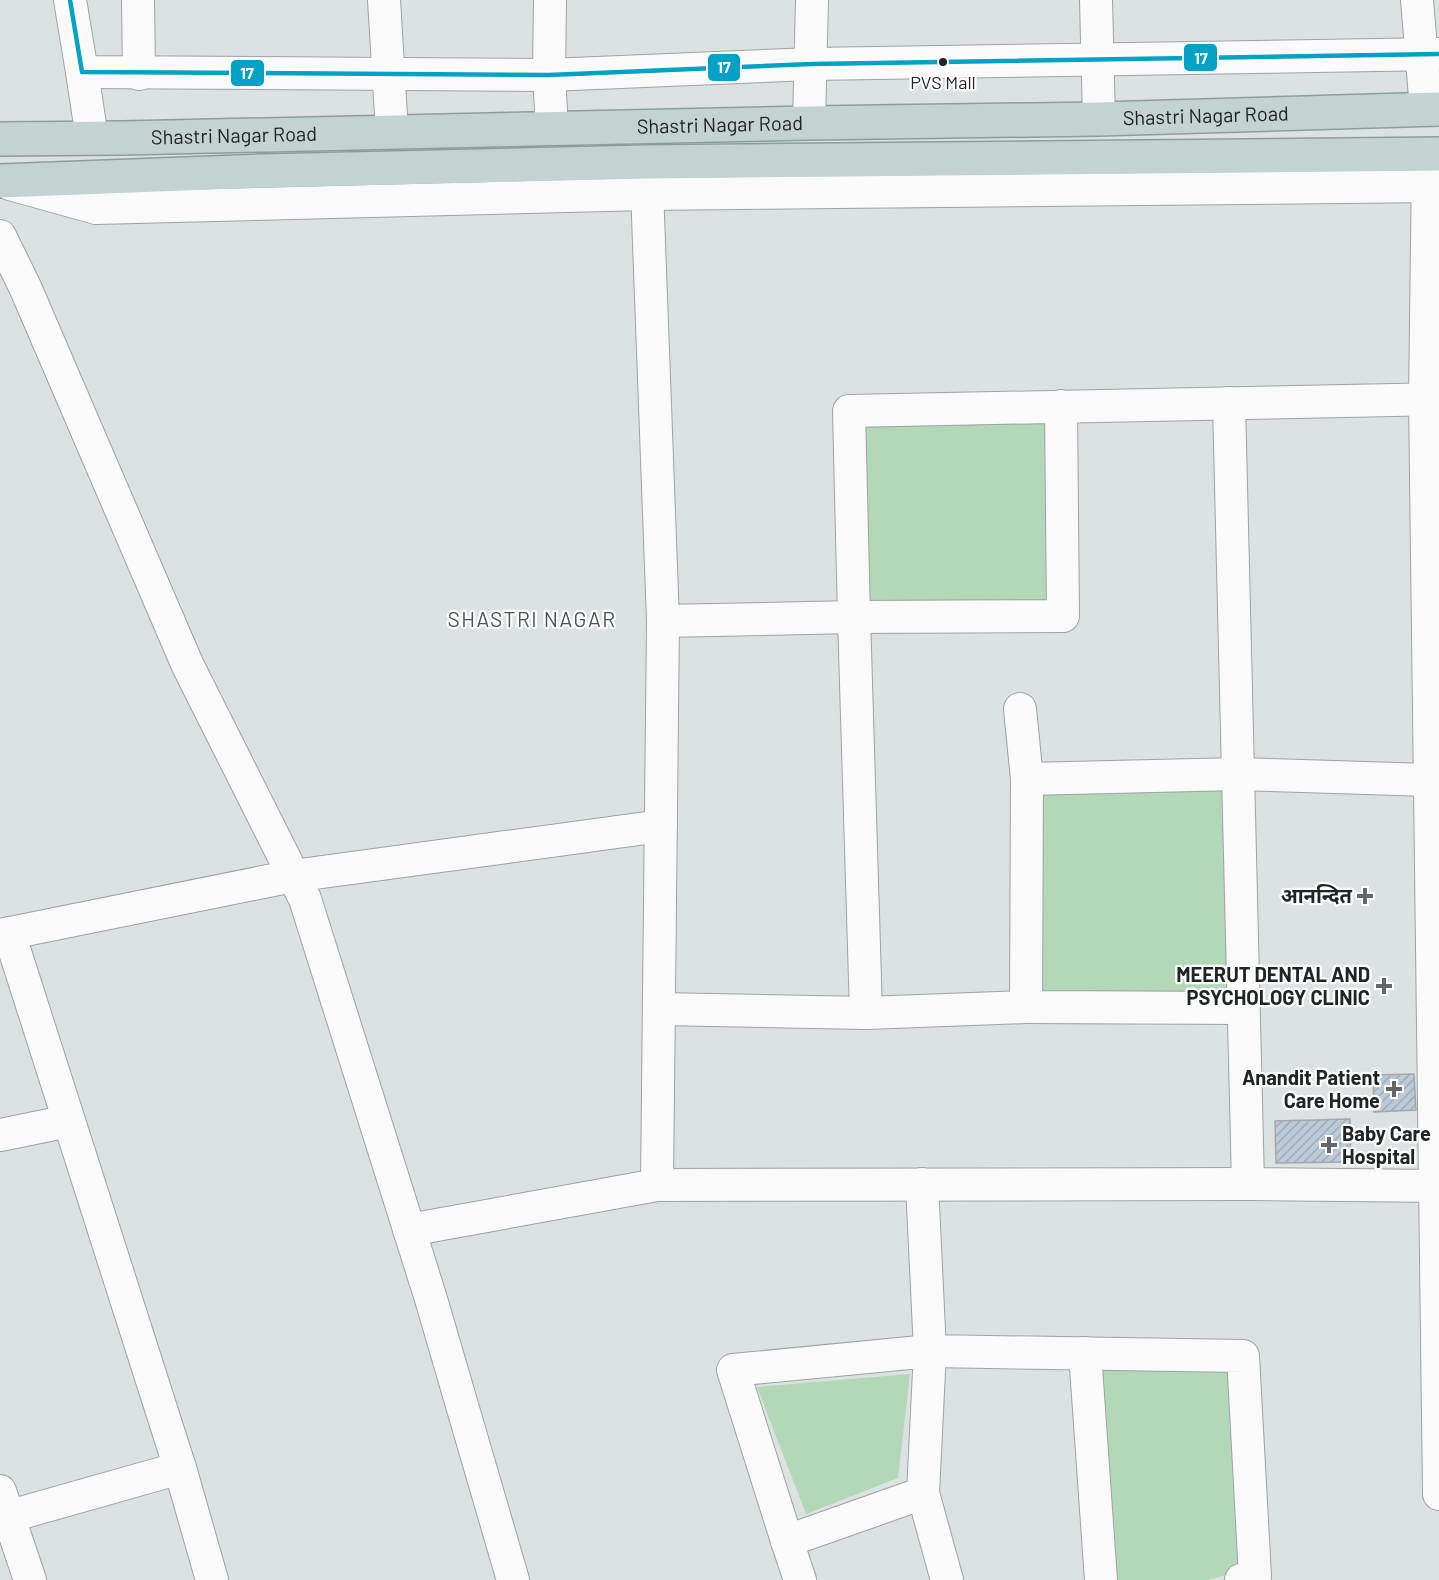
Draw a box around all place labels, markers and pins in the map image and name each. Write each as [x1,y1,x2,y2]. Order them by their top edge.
marker: PVS Mall [937,56,949,68]
place label: PVS Mall [910,71,976,93]
place label: आनन्दित [1281,883,1353,907]
marker: आनन्दित [1356,887,1374,905]
place label: MEERUT DENTAL AND PSYCHOLOGY CLINIC [1176,962,1370,1009]
marker: MEERUT DENTAL AND PSYCHOLOGY CLINIC [1375,977,1393,995]
place label: Anandit Patient Care Home [1242,1065,1380,1112]
marker: Anandit Patient Care Home [1385,1080,1403,1098]
place label: Baby Care Hospital [1342,1121,1431,1168]
marker: Baby Care Hospital [1320,1136,1338,1154]

